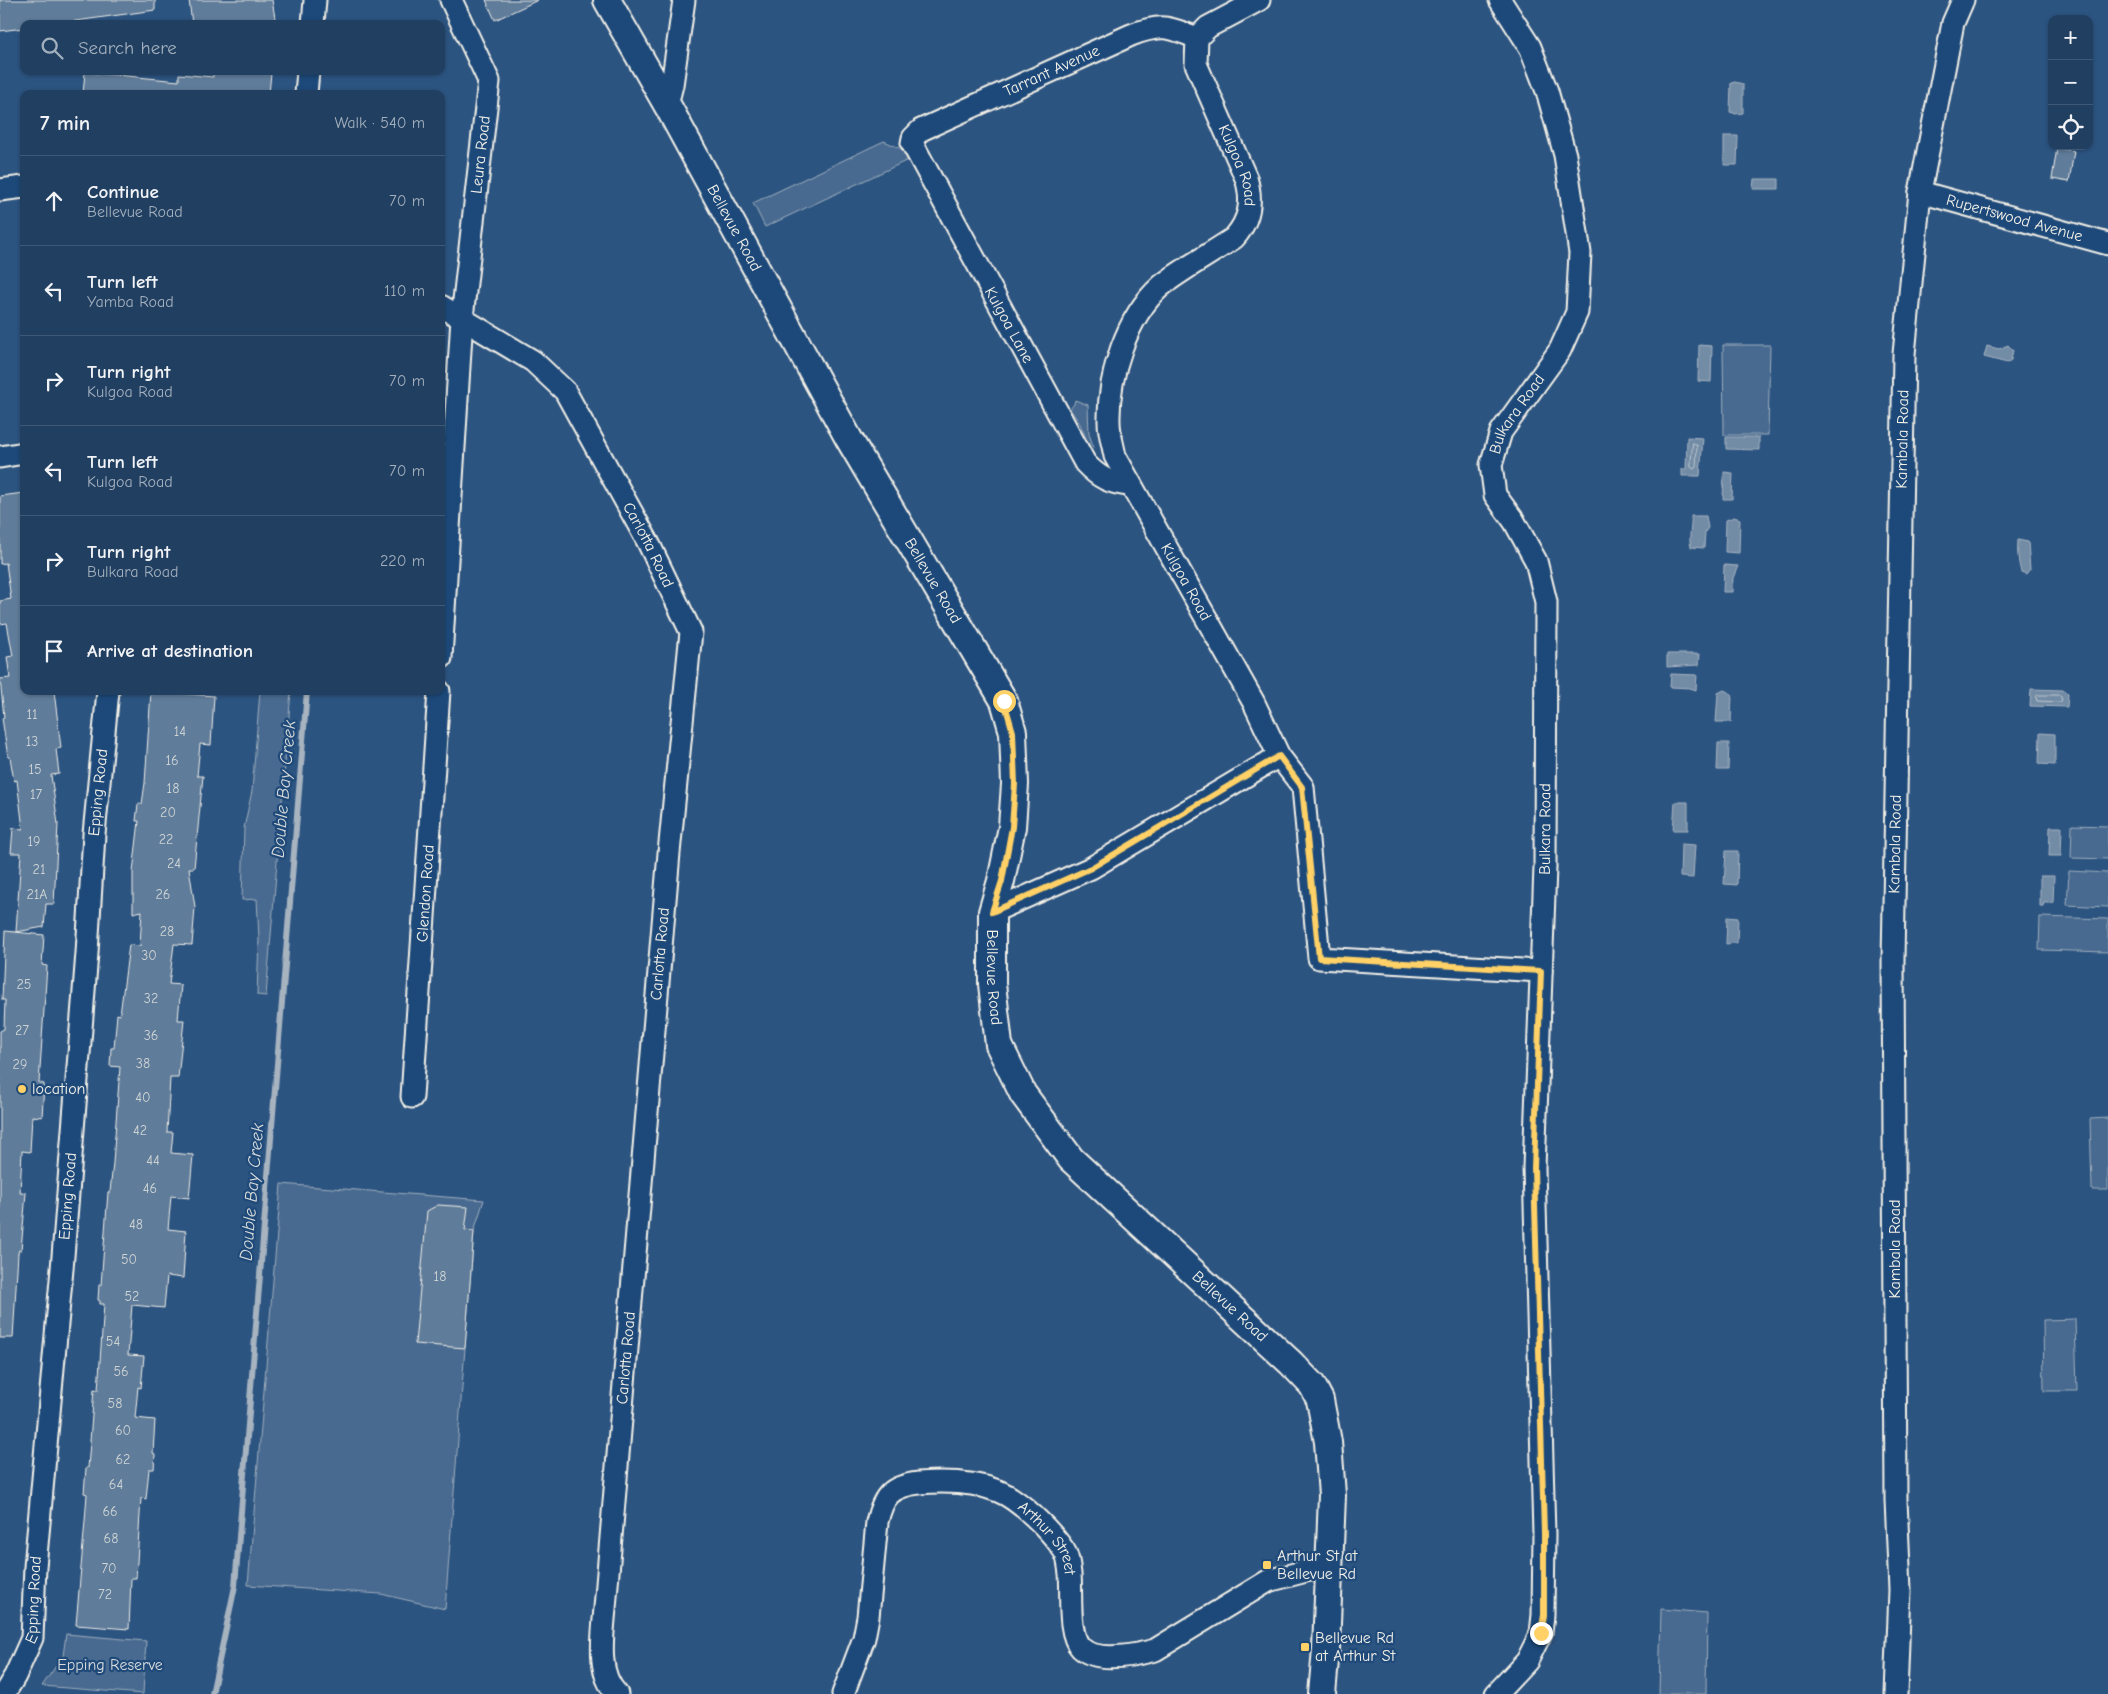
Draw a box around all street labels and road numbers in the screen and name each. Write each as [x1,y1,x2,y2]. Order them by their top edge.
street label: Tarrant Avenue [1001,41,1102,100]
street label: Leura Road [467,115,494,195]
street label: Kulgoa Road [1215,122,1259,206]
street label: Bellevue Road [703,182,765,274]
street label: Rupertswood Avenue [1944,191,2085,246]
street label: Kulgoa Lane [981,284,1037,366]
street label: Bulkara Road [1486,371,1549,456]
street label: Kambala Road [1893,390,1912,489]
street label: Carlotta Road [619,499,677,590]
street label: Bellevue Road [901,535,965,627]
street label: Kulgoa Road [1157,540,1215,624]
street label: Epping Road [85,748,111,837]
street label: Bulkara Road [1536,783,1554,875]
street label: Kambala Road [1885,795,1905,894]
street label: Glendon Road [413,844,438,943]
street label: Carlotta Road [647,907,673,1001]
street label: Bellevue Road [983,930,1006,1026]
street label: Epping Road [55,1152,80,1241]
street label: Kambala Road [1886,1200,1904,1298]
street label: Bellevue Road [1189,1267,1271,1346]
street label: Carlotta Road [613,1311,639,1405]
street label: Arthur Street [1014,1497,1079,1576]
street label: Epping Road [22,1555,45,1647]

